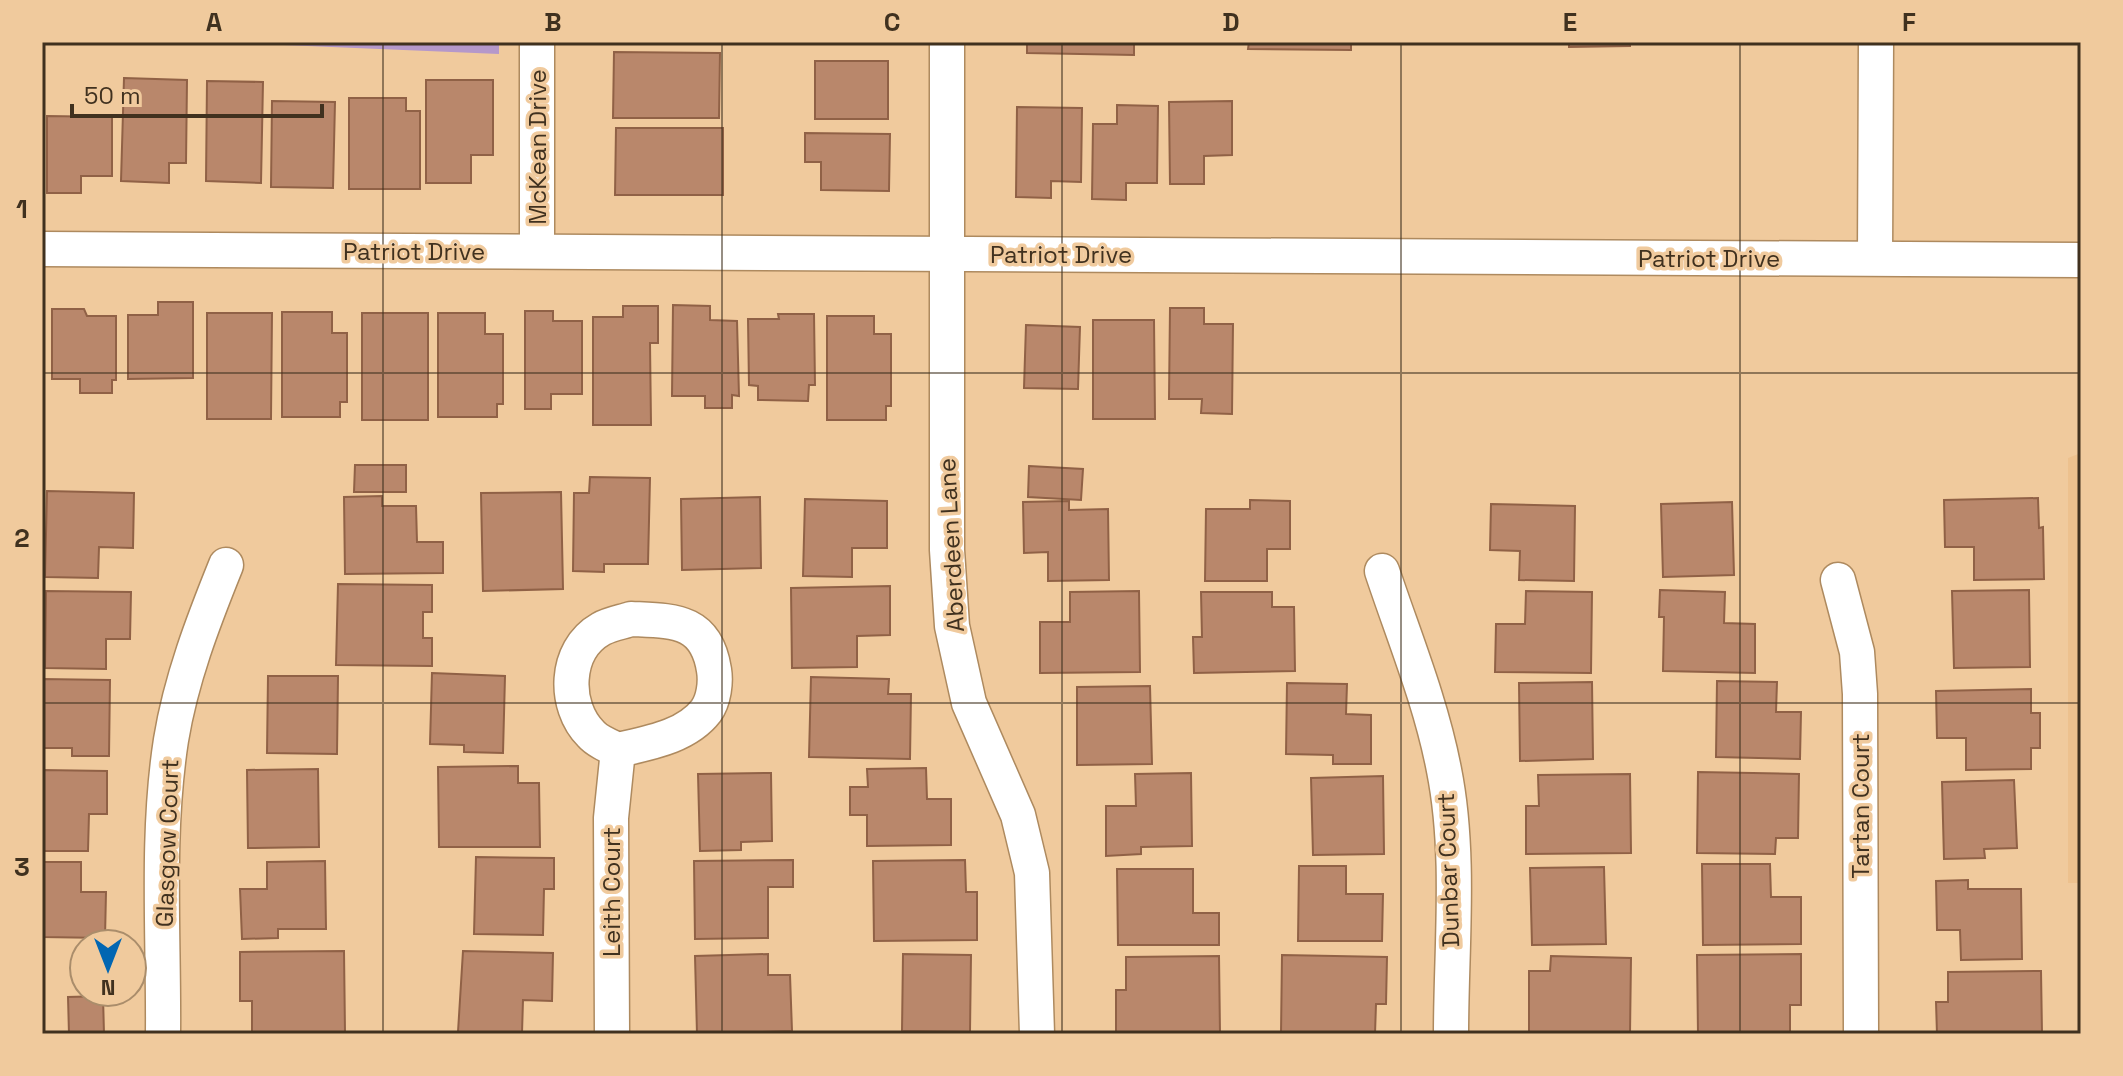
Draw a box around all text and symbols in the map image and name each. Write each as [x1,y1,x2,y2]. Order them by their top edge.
text: A [206,5,223,39]
text: B [544,5,562,39]
text: C [884,5,900,39]
text: D [1222,5,1240,39]
text: E [1563,5,1577,39]
text: F [1902,5,1916,39]
scale bar [72,68,322,118]
street label: McKean Drive [522,69,553,225]
text: 50 m [84,80,141,111]
text: 1 [16,192,28,226]
street label: Patriot Drive [343,236,485,267]
street label: Patriot Drive [990,239,1132,270]
street label: Patriot Drive [1638,243,1780,274]
street label: Aberdeen Lane [931,457,971,633]
text: 2 [14,521,30,555]
street label: Tartan Court [1845,733,1876,879]
street label: Glasgow Court [149,758,185,928]
street label: Dunbar Court [1430,792,1466,948]
street label: Leith Court [596,827,627,957]
text: 3 [14,850,30,884]
north arrow [68,928,148,1008]
text: N [101,974,115,1002]

